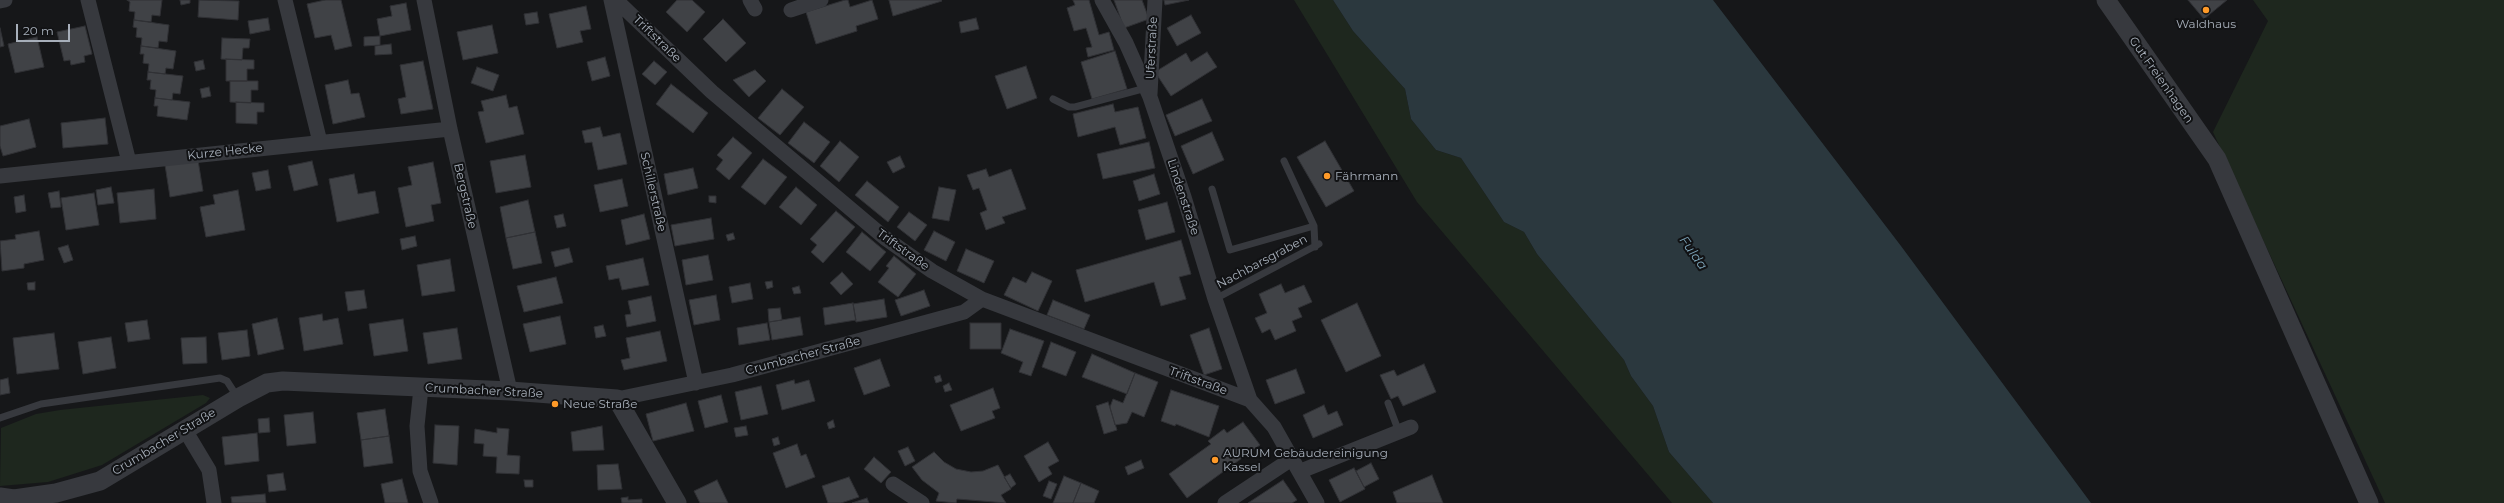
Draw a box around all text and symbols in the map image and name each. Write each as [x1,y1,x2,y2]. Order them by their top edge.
marker: Waldhaus [2201,5,2211,15]
street label: Triftstraße [630,13,684,65]
scale bar [18,16,72,42]
street label: Uferstraße [1143,16,1161,80]
place label: Waldhaus [2176,17,2236,31]
text: 20 m [23,23,54,38]
street label: Gut Freienhagen [2126,34,2196,126]
street label: Kurze Hecke [187,141,263,163]
street label: Schillerstraße [637,151,669,233]
street label: Lindenstraße [1164,157,1202,237]
street label: Bergstraße [450,162,480,230]
place label: Fährmann [1335,169,1398,183]
marker: Fährmann [1322,171,1332,181]
street label: Triftstraße [874,226,932,274]
street label: Nachbarsgraben [1214,232,1310,292]
water label: Fulda [1676,233,1710,273]
street label: Crumbacher Straße [744,334,862,378]
street label: Triftstraße [1167,364,1229,398]
street label: Crumbacher Straße [425,381,543,401]
place label: Neue Straße [563,397,637,411]
marker: Neue Straße [550,399,560,409]
street label: Crumbacher Straße [110,405,218,479]
place label: AURUM Gebäudereinigung Kassel [1223,446,1388,474]
marker: AURUM Gebäudereinigung Kassel [1210,455,1220,465]

